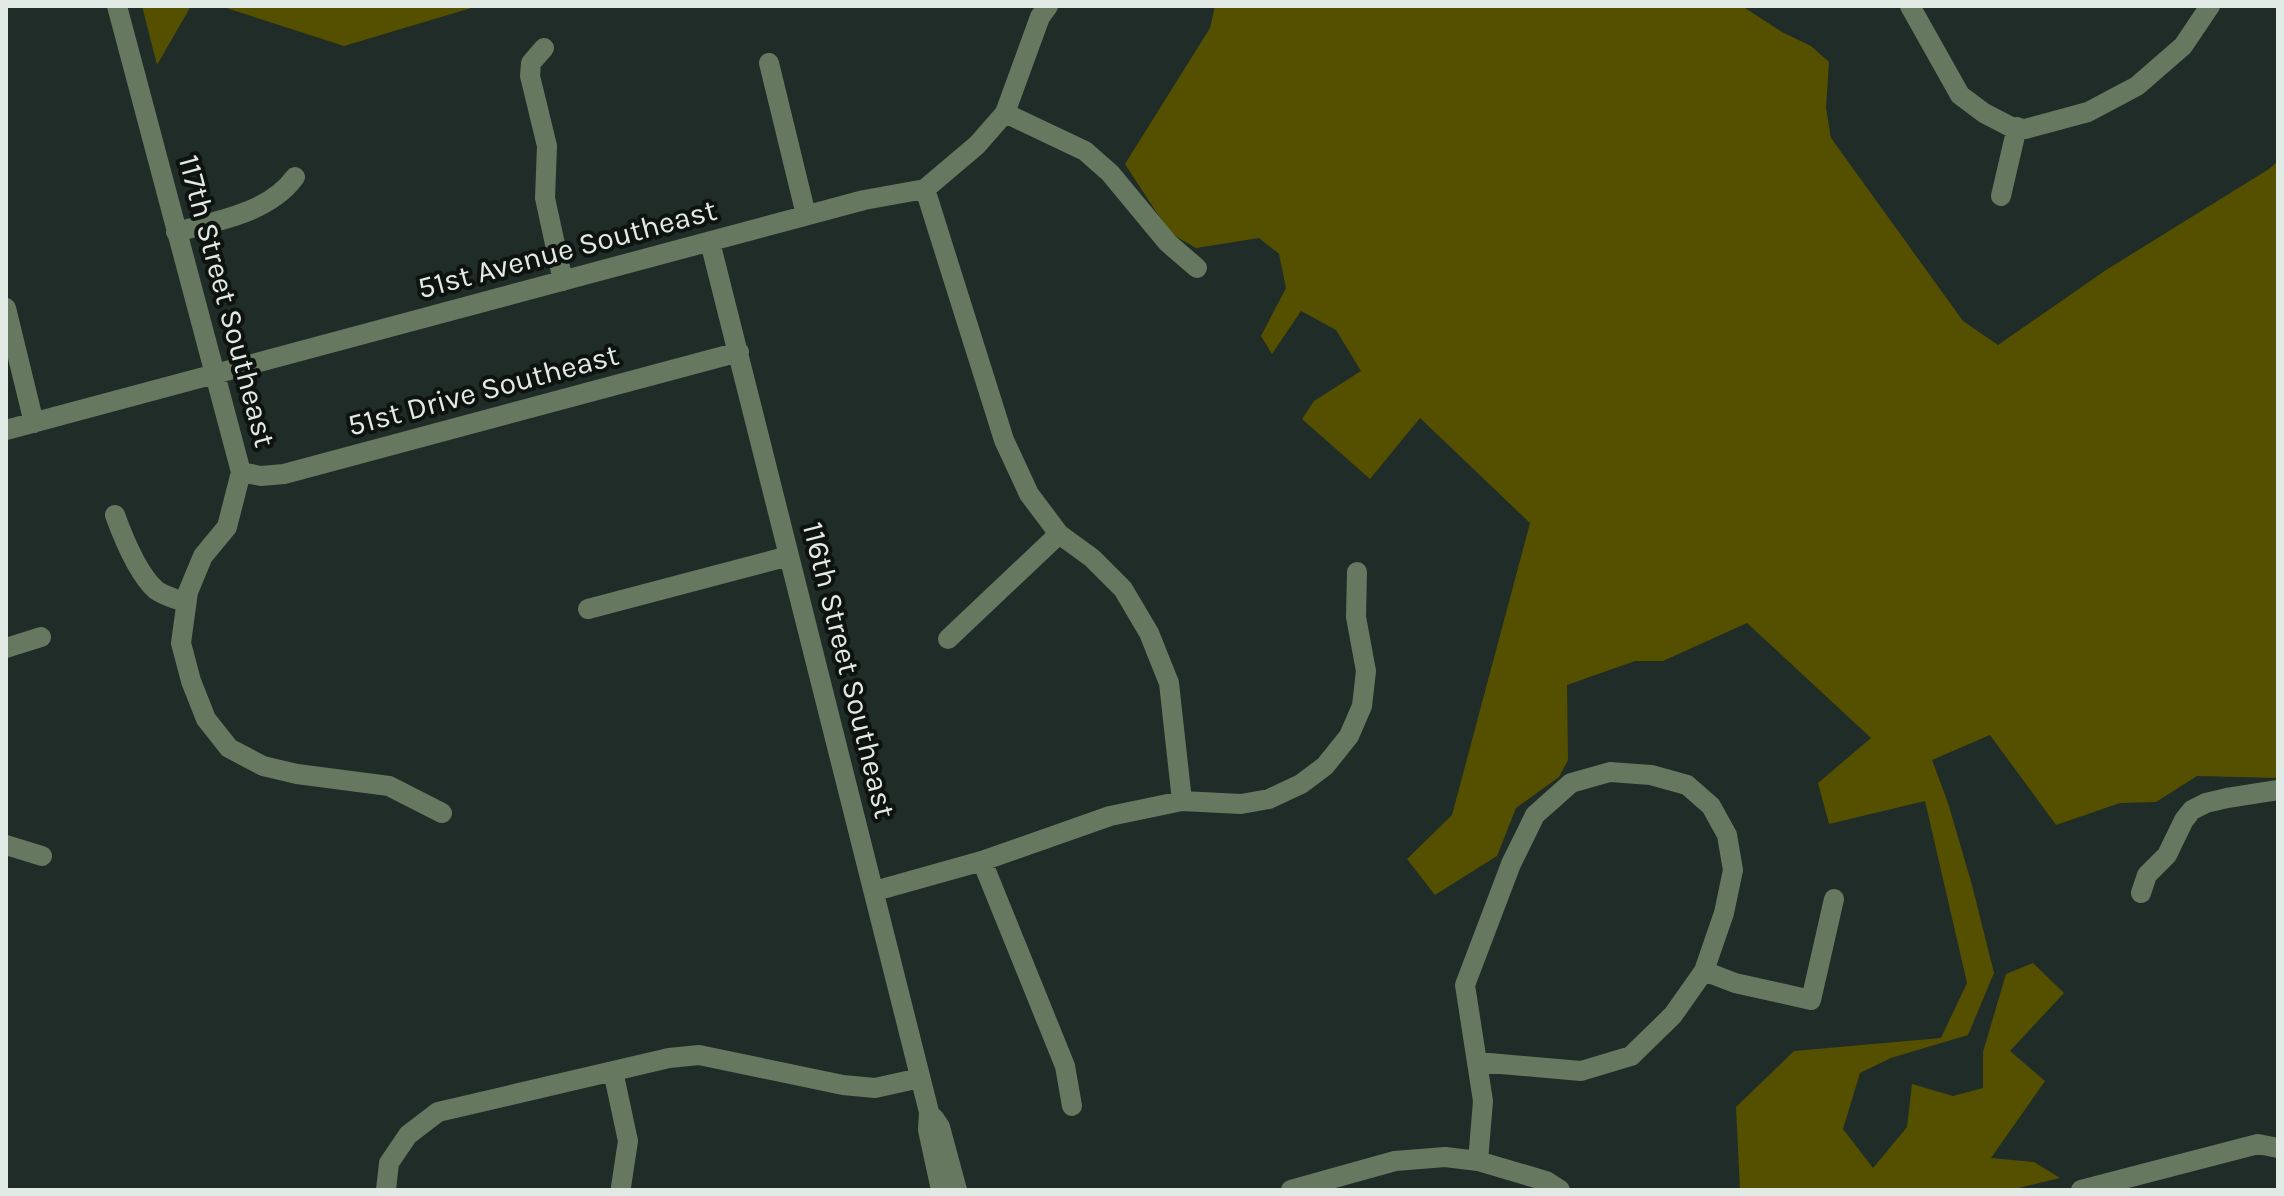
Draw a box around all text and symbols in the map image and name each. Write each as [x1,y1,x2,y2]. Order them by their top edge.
street label: 117th Street Southeast [171,151,283,451]
street label: 51st Avenue Southeast [414,192,720,306]
street label: 51st Drive Southeast [343,336,623,444]
street label: 116th Street Southeast [795,518,903,822]

